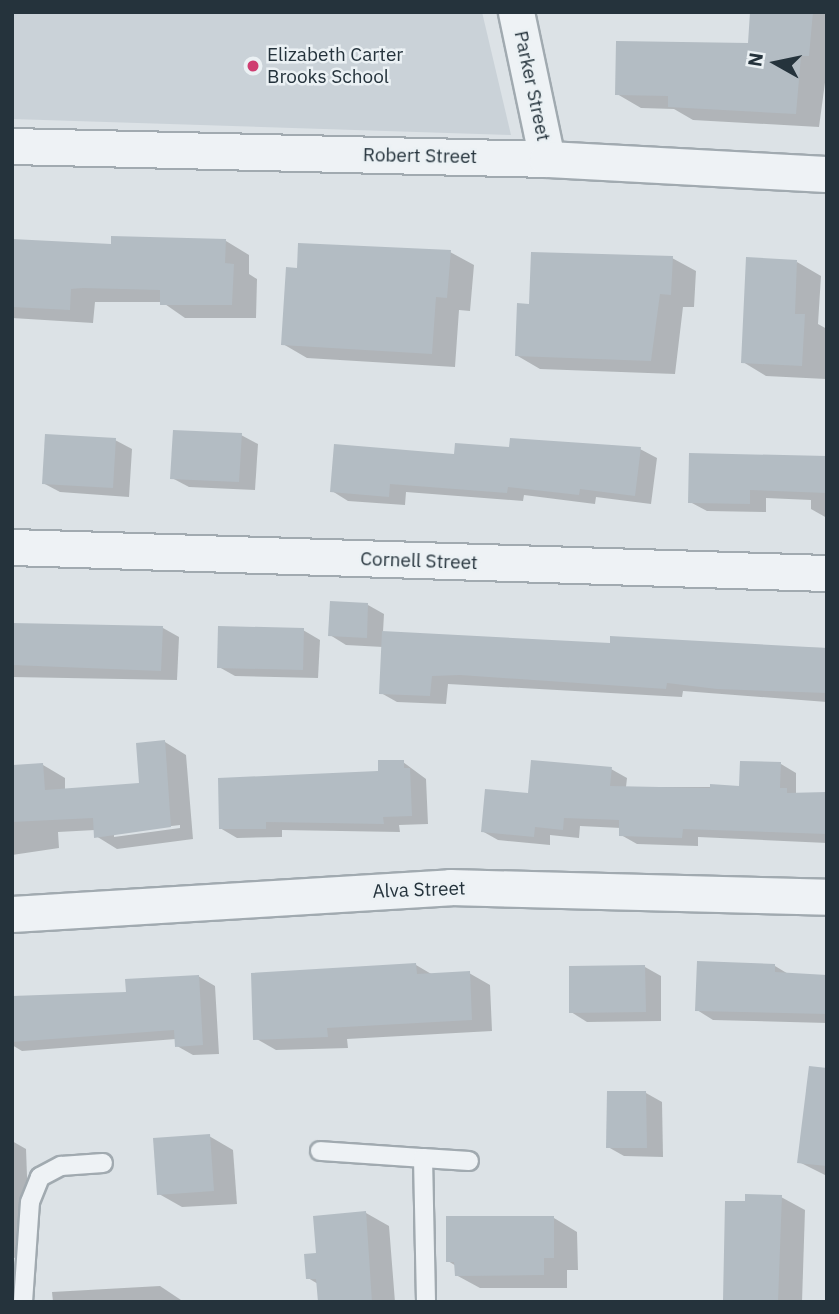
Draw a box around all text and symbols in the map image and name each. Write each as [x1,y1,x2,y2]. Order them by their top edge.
north arrow [741,28,811,98]
street label: Parker Street [509,29,555,143]
place label: Elizabeth Carter Brooks School [267,44,403,88]
text: N [742,51,768,68]
marker: Elizabeth Carter Brooks School [245,58,261,74]
street label: Robert Street [363,144,477,168]
street label: Cornell Street [360,548,478,574]
street label: Alva Street [372,877,466,903]

